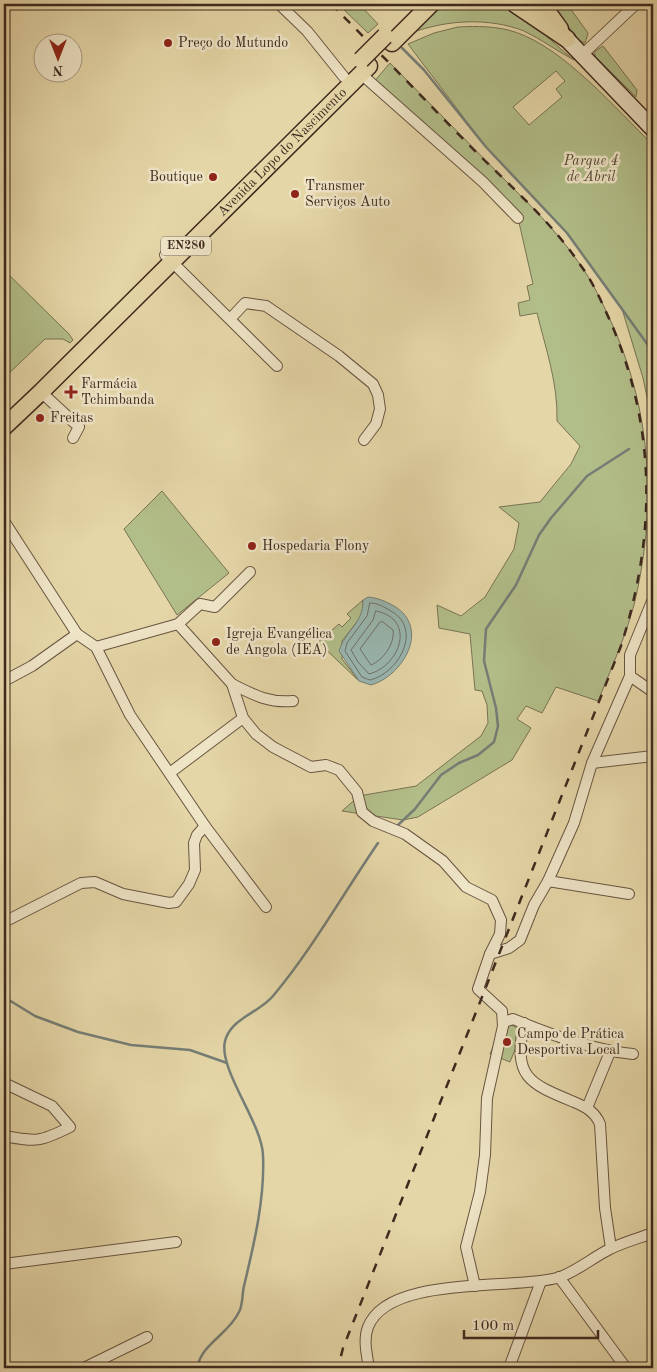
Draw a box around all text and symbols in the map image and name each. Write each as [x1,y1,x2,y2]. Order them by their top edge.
north arrow [32,32,82,82]
place label: Preço do Mutundo [178,36,288,50]
marker: Preço do Mutundo [162,37,174,49]
text: N [52,63,63,77]
street label: Avenida Lopo do Nascimento [215,85,350,219]
park label: Parque 4 de Abril [563,154,618,184]
place label: Boutique [149,170,203,184]
marker: Boutique [207,171,219,183]
place label: Transmer Serviços Auto [305,179,390,209]
marker: Transmer Serviços Auto [289,188,301,200]
road number: EN280 [161,237,211,256]
place label: Farmácia Tchimbanda [81,377,155,407]
marker: Farmácia Tchimbanda [65,386,77,398]
place label: Freitas [50,411,93,425]
marker: Freitas [34,412,46,424]
place label: Hospedaria Flony [262,539,370,553]
marker: Hospedaria Flony [246,540,258,552]
place label: Igreja Evangélica de Angola (IEA) [226,627,332,657]
marker: Igreja Evangélica de Angola (IEA) [210,636,222,648]
place label: Campo de Prática Desportiva Local [517,1027,624,1057]
marker: Campo de Prática Desportiva Local [501,1036,513,1048]
scale bar [464,1307,598,1339]
text: 100 m [472,1319,514,1334]

